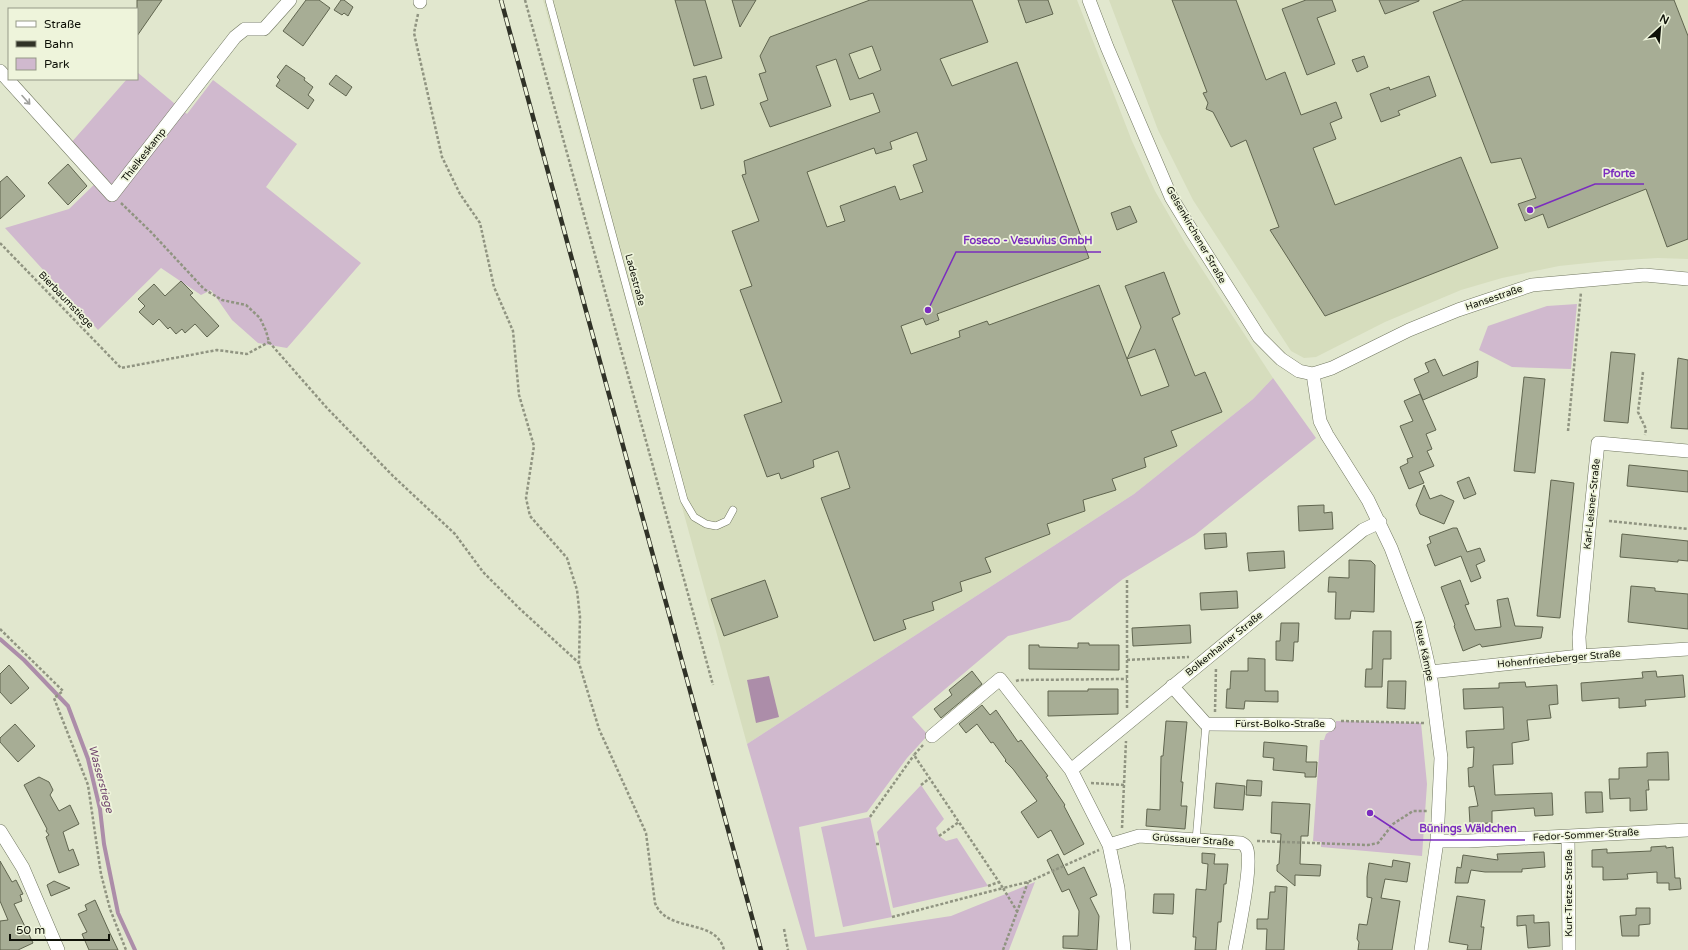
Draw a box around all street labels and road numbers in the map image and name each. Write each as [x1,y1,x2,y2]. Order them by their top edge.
street label: Thielkeskamp [119,126,169,184]
street label: Gelsenkirchener Straße [1163,184,1229,286]
street label: Ladestraße [622,253,648,308]
street label: Bierbaumstiege [36,269,96,331]
street label: Hansestraße [1464,283,1524,313]
street label: Karl-Leisner-Straße [1581,458,1603,550]
street label: Bolkenhainer Straße [1183,609,1265,679]
street label: Neue Kämpe [1412,620,1436,683]
street label: Hohenfriedeberger Straße [1497,648,1622,670]
street label: Fürst-Bolko-Straße [1235,718,1325,730]
street label: Fedor-Sommer-Straße [1533,826,1640,844]
street label: Grüssauer Straße [1152,831,1235,849]
street label: Kurt-Tietze-Straße [1563,849,1575,937]

